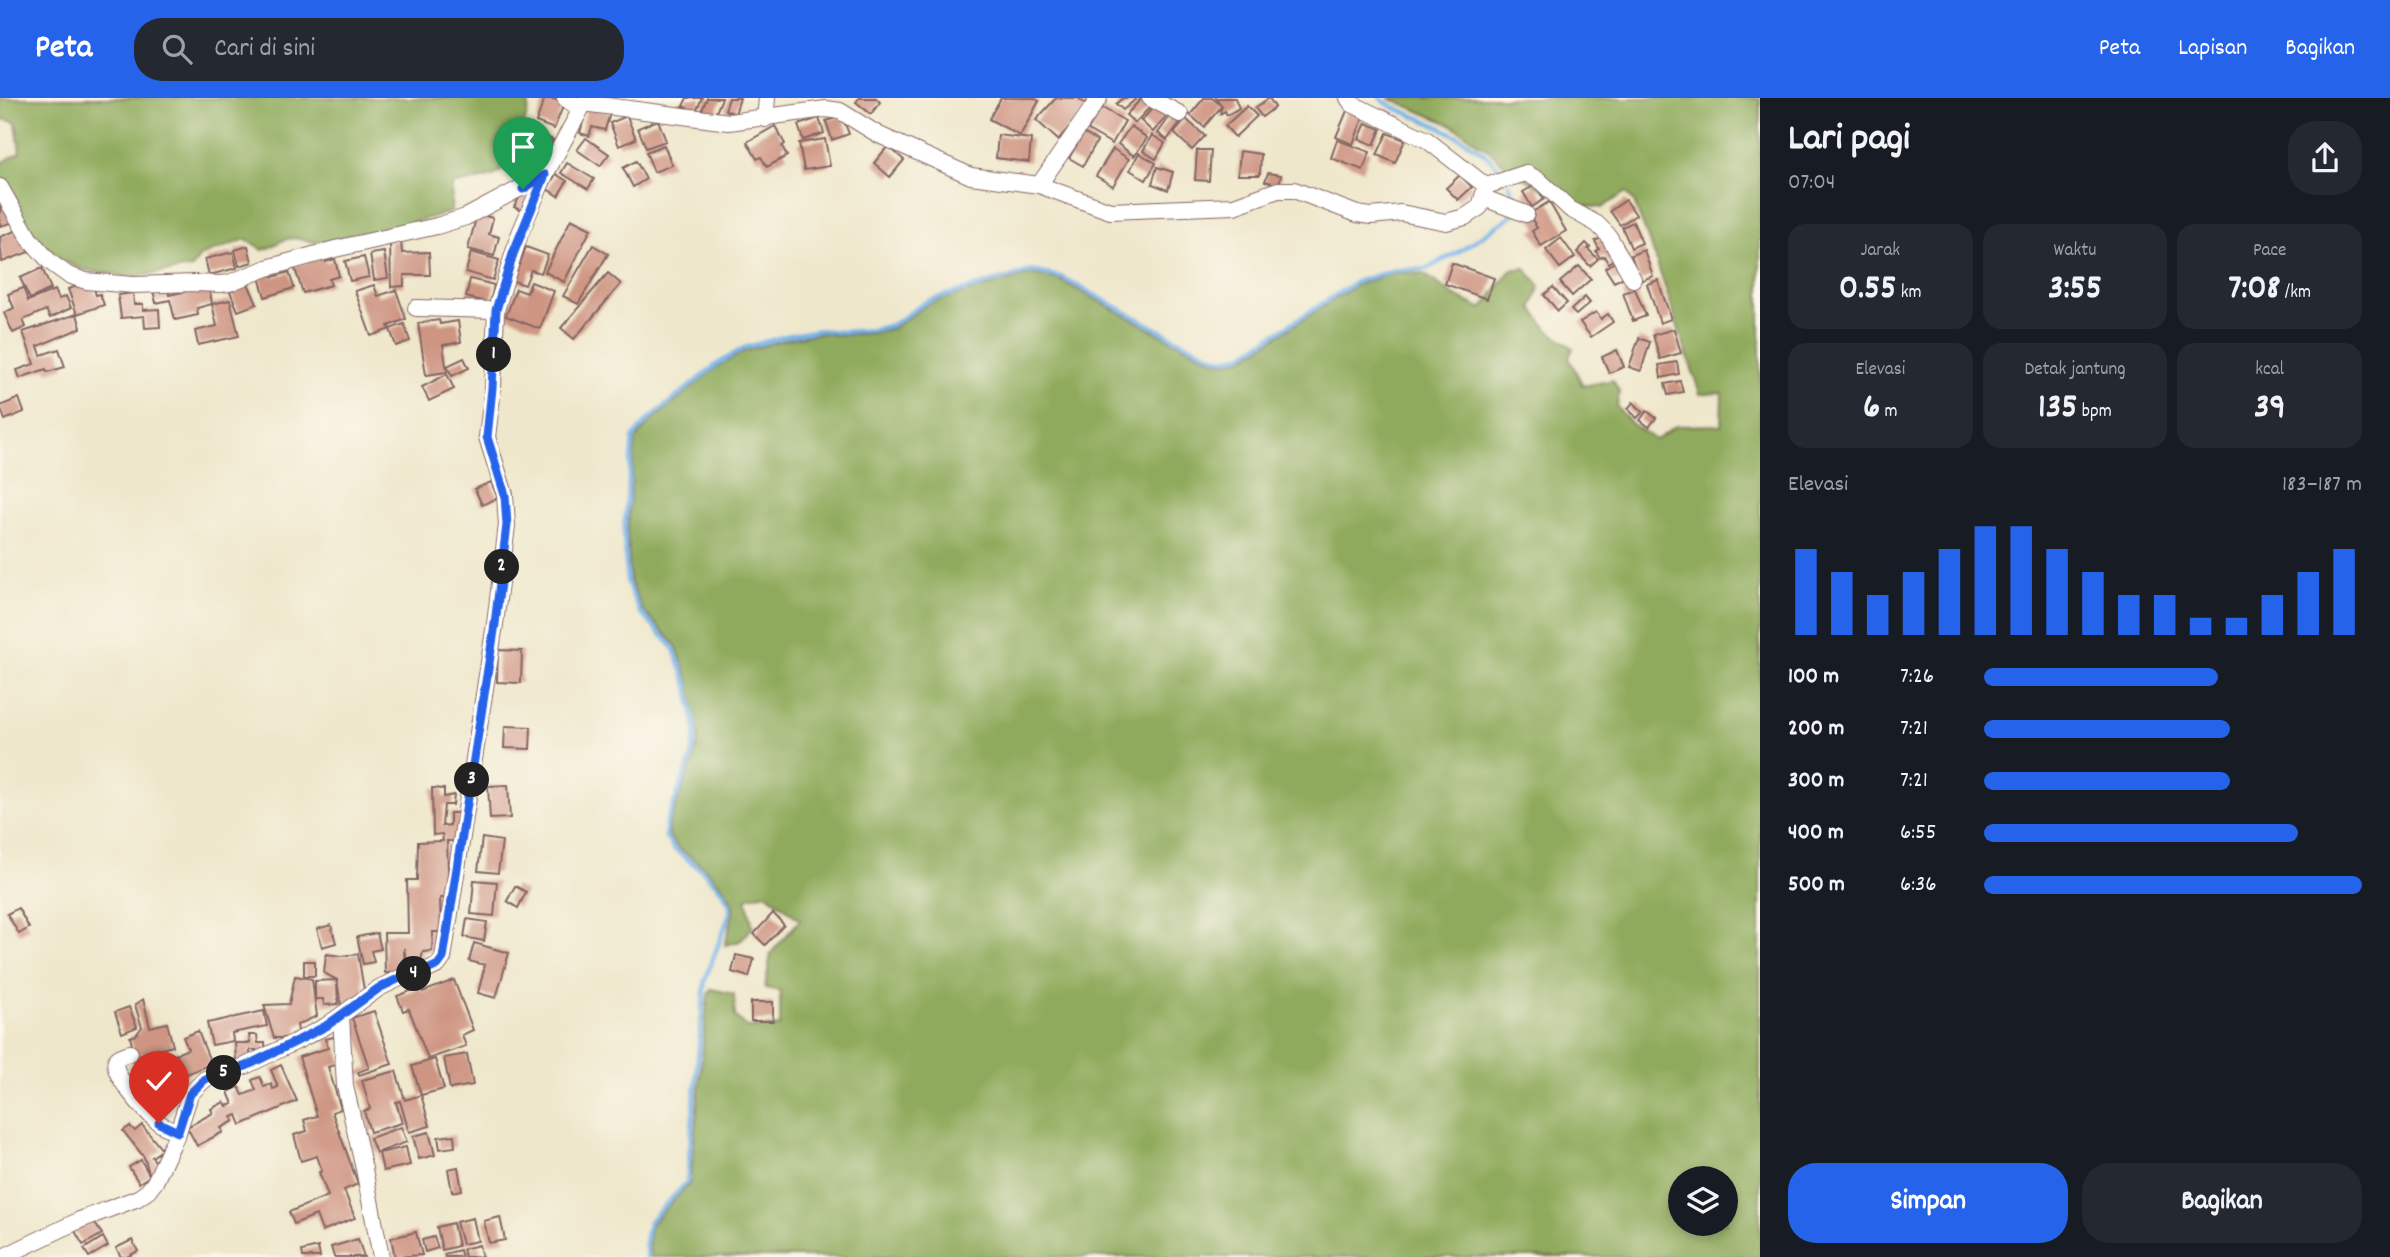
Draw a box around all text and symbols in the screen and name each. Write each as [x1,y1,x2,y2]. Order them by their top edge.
search box [134,18,624,81]
text: Peta [35,26,92,73]
icon: search [158,30,196,68]
text: Cari di sini [214,31,315,68]
text: Peta [2099,32,2140,66]
text: Lapisan [2178,32,2247,66]
text: Bagikan [2285,32,2355,66]
text: Lari pagi [1788,113,1910,168]
pin [493,117,553,189]
button: share [2288,121,2362,195]
icon: arrive [504,128,542,166]
text: 07:04 [1788,167,1835,200]
text: Jarak [1861,238,1900,265]
text: Waktu [2054,238,2096,265]
text: Pace [2253,238,2286,265]
text: 0.55 [1839,265,1896,315]
text: 3:55 [2048,265,2102,315]
text: 7:08 [2228,265,2281,315]
text: km [1896,280,1922,307]
text: /km [2281,280,2311,307]
pin: 1 [476,338,512,372]
text: 1 [491,341,496,368]
text: Elevasi [1855,357,1905,384]
text: Detak jantung [2024,357,2126,384]
text: kcal [2255,357,2284,384]
text: 6 [1863,384,1880,434]
text: 135 [2038,384,2078,434]
text: 39 [2254,384,2285,434]
text: m [1880,399,1898,426]
text: bpm [2078,399,2112,426]
text: Elevasi [1788,469,1848,502]
text: 183–187 m [2282,469,2362,502]
pin: 2 [484,550,520,584]
text: 2 [497,553,506,580]
text: 100 m [1788,661,1839,694]
text: 7:26 [1900,661,1934,694]
text: 200 m [1788,713,1844,746]
text: 7:21 [1900,713,1928,746]
pin: 3 [454,762,490,798]
text: 300 m [1788,765,1844,798]
text: 7:21 [1900,765,1928,798]
text: 3 [467,766,476,793]
text: 400 m [1788,817,1844,850]
text: 6:55 [1900,817,1936,850]
text: 500 m [1788,869,1845,902]
text: 6:36 [1900,869,1937,902]
pin: 4 [396,956,432,992]
text: 4 [410,960,417,987]
pin [129,1051,189,1123]
pin: 5 [206,1056,242,1090]
text: 5 [219,1059,228,1086]
icon: check [140,1062,178,1100]
button: Simpan [1788,1163,2068,1243]
button: Bagikan [2082,1163,2362,1243]
map controls [1668,1166,1738,1236]
button: layers [1668,1166,1738,1236]

